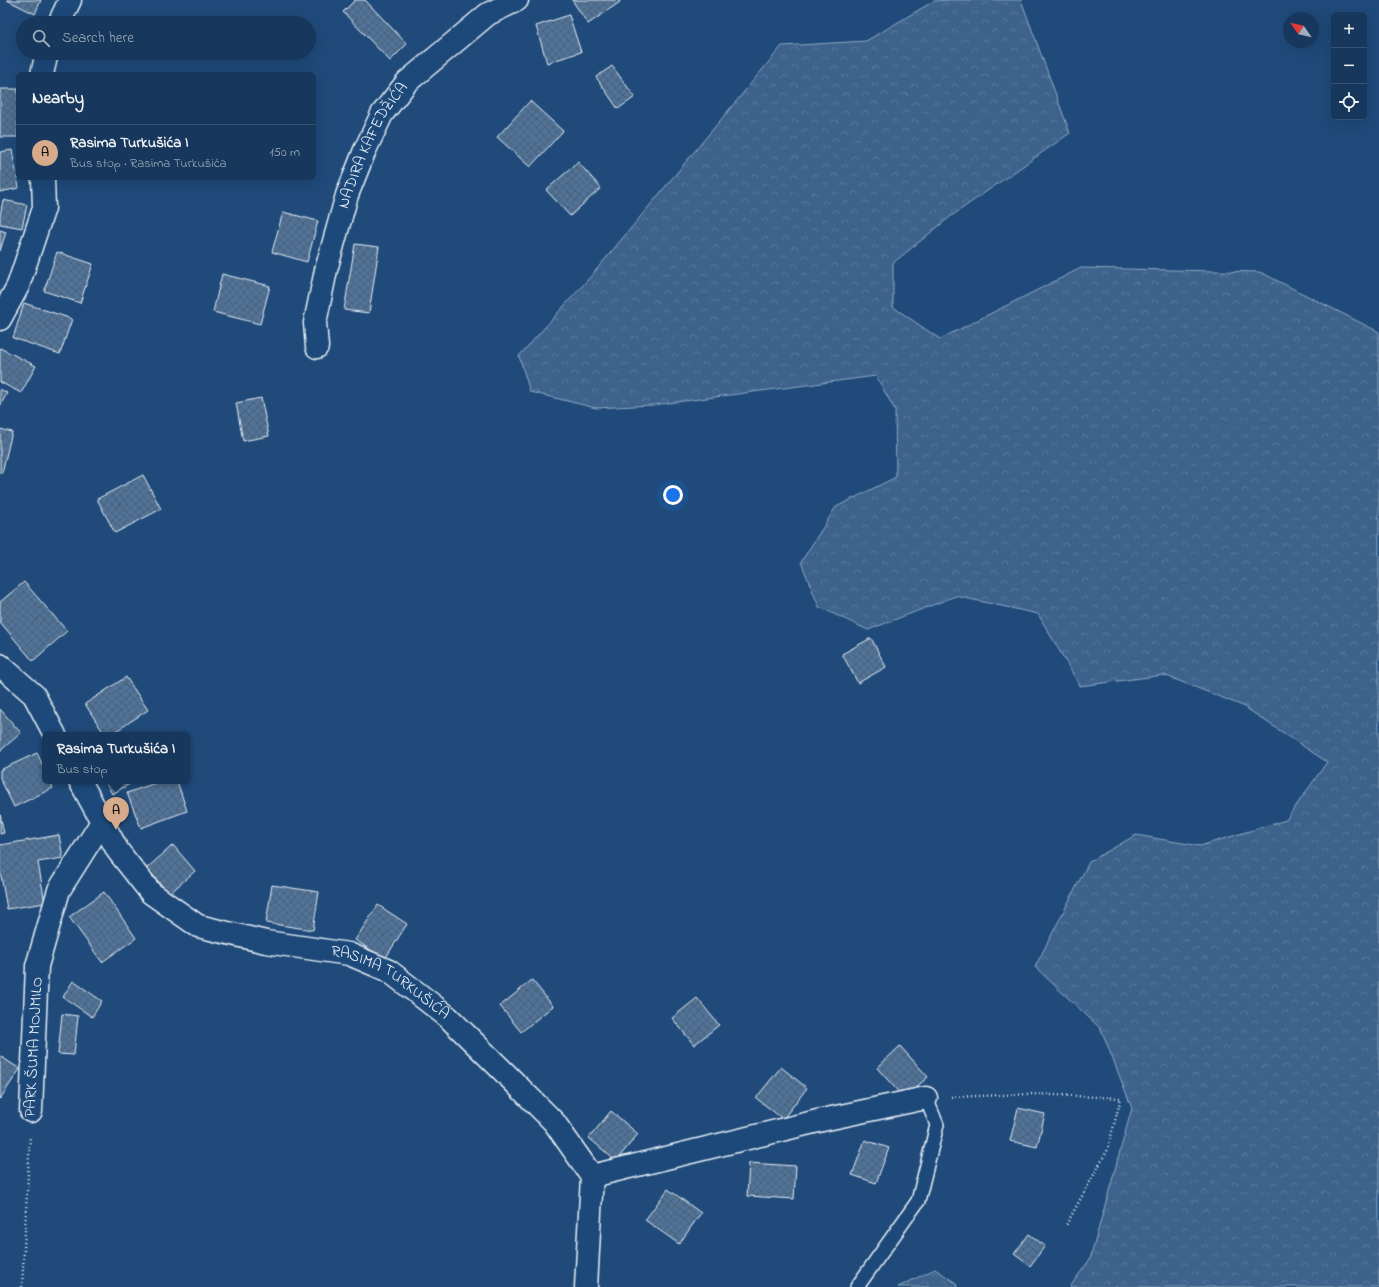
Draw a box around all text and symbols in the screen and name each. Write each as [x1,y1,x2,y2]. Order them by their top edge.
north arrow [1283,12,1319,48]
map controls [1331,12,1367,120]
button: + [1331,12,1367,48]
search box [16,16,316,60]
icon: search [30,27,52,49]
text: Search here [62,27,134,49]
button: − [1331,48,1367,84]
street label: NADIRA KAFEDŽIĆA [332,77,414,211]
button: locate [1331,84,1367,120]
text: Nearby [32,86,84,111]
text: Rasima Turkušića I [70,132,189,154]
text: A [41,143,49,162]
text: 150 m [269,143,300,162]
text: Bus stop · Rasima Turkušića [70,154,227,173]
your location [663,485,683,505]
popup [42,732,190,784]
text: Rasima Turkušića I [57,738,175,760]
text: Bus stop [57,760,108,779]
pin: A [103,797,129,830]
street label: RASIMA TURKUŠIĆA [330,940,455,1026]
street label: PARK ŠUMA MOJMILO [18,976,50,1118]

